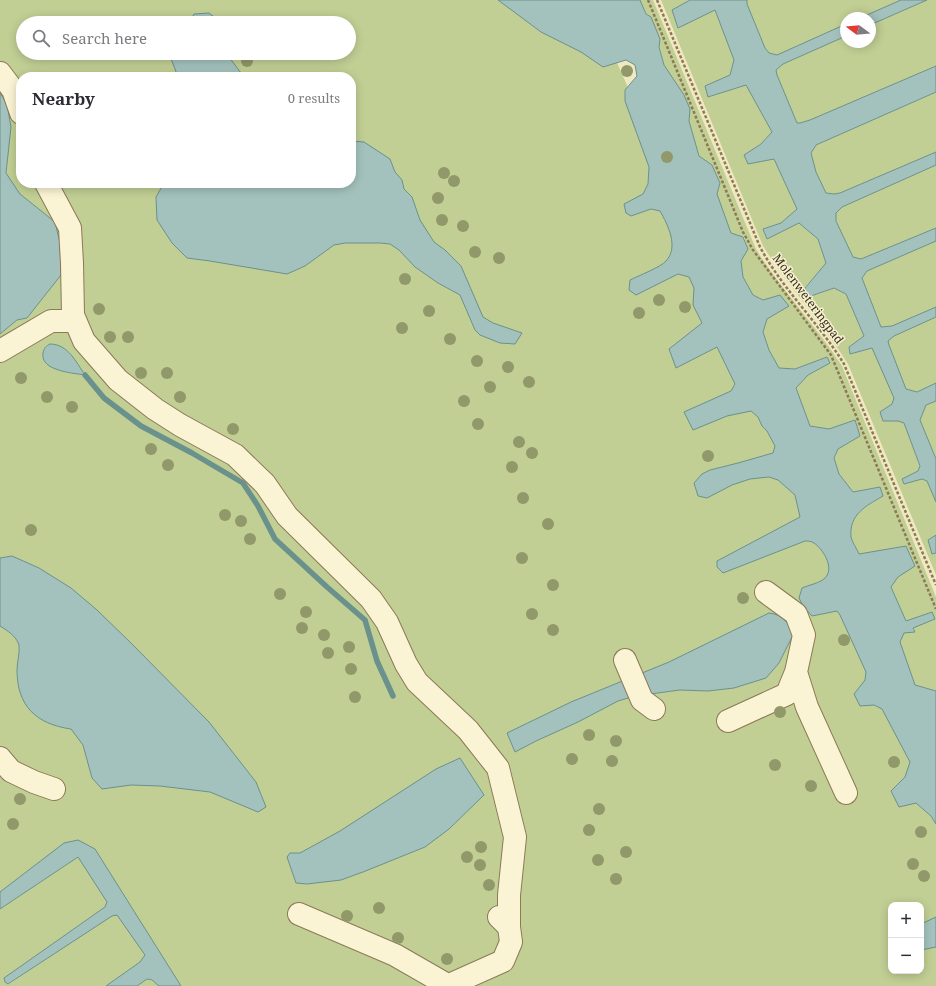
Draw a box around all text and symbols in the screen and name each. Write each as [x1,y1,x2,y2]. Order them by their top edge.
north arrow [840,12,876,48]
search box [16,16,356,60]
icon: search [30,27,52,49]
text: Search here [62,28,147,48]
text: Nearby [32,87,95,110]
text: 0 results [288,89,340,107]
street label: Molenweteringpad [769,250,848,348]
map controls [888,902,924,974]
button: + [888,902,924,938]
button: − [888,938,924,974]

